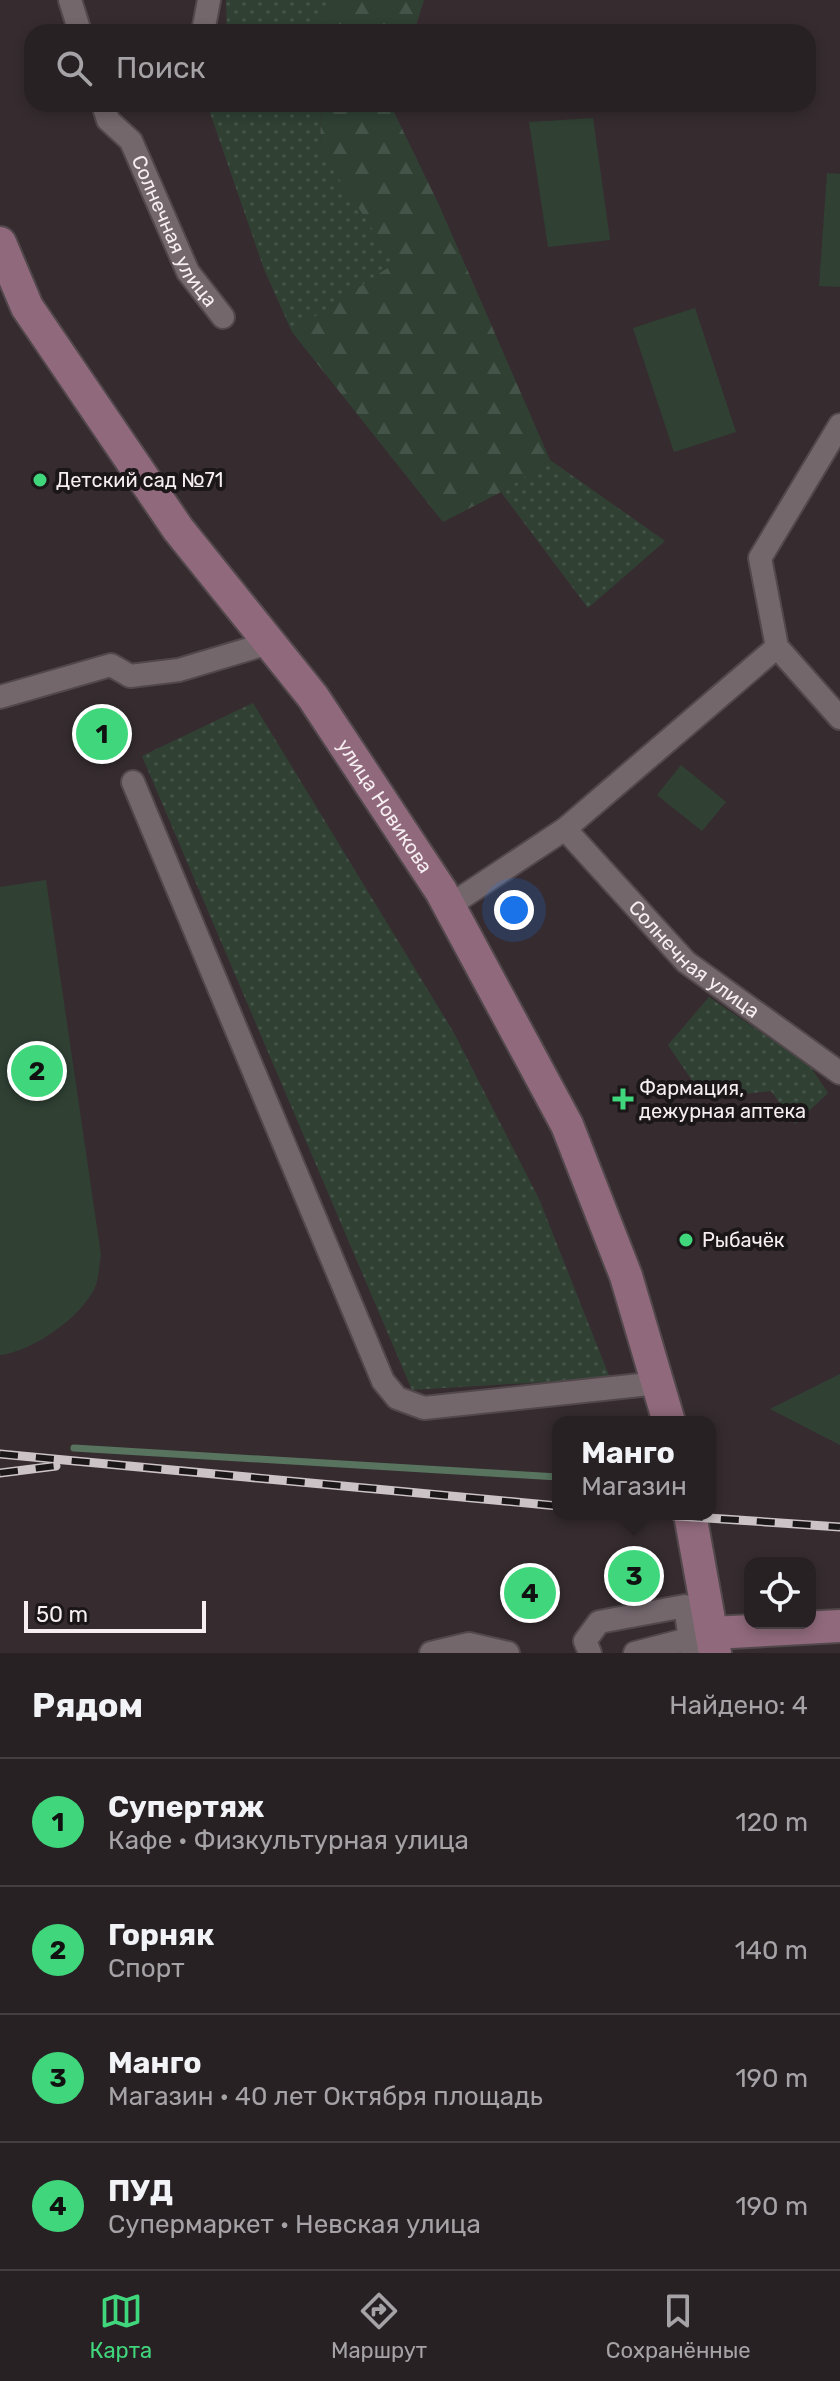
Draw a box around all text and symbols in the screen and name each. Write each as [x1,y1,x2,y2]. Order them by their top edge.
search box [24,24,816,112]
icon: search [52,46,96,90]
text: Поиск [116,50,206,86]
street label: Солнечная улица [127,151,223,312]
place label: Детский сад №71 [56,468,223,492]
marker: Детский сад №71 [31,471,49,489]
pin: 1 [76,704,128,764]
street label: улица Новикова [332,734,438,878]
your location [494,890,534,930]
street label: Солнечная улица [624,895,764,1023]
pin: 2 [11,1041,63,1101]
place label: Фармация, дежурная аптека [639,1076,806,1123]
marker: Фармация, дежурная аптека [614,1090,632,1108]
place label: Рыбачёк [702,1228,785,1252]
marker: Рыбачёк [677,1231,695,1249]
popup [552,1416,716,1520]
text: Манго [581,1435,675,1471]
text: Магазин [581,1471,687,1502]
pin: 3 [608,1546,660,1606]
map controls [744,1557,816,1629]
button: locate [744,1557,816,1629]
pin: 4 [504,1563,556,1623]
scale bar [24,1597,206,1633]
text: 50 m [36,1601,88,1628]
text: Рядом [32,1685,143,1726]
text: Найдено: 4 [669,1690,808,1721]
text: Супертяж [108,1789,264,1825]
text: 1 [52,1807,64,1838]
text: 120 m [736,1807,808,1838]
text: Кафе · Физкультурная улица [108,1825,469,1856]
text: Горняк [108,1917,214,1953]
text: 2 [50,1935,66,1966]
text: 140 m [735,1935,808,1966]
text: Спорт [108,1953,184,1984]
text: Манго [108,2045,202,2081]
text: 3 [49,2063,67,2094]
text: 190 m [735,2063,808,2094]
text: Магазин · 40 лет Октября площадь [108,2081,543,2112]
text: ПУД [108,2173,173,2209]
text: 4 [49,2191,67,2222]
text: 190 m [735,2191,808,2222]
text: Супермаркет · Невская улица [108,2209,481,2240]
tab: Карта [89,2289,152,2364]
tab: Маршрут [331,2289,427,2364]
tab: Сохранённые [606,2289,751,2364]

